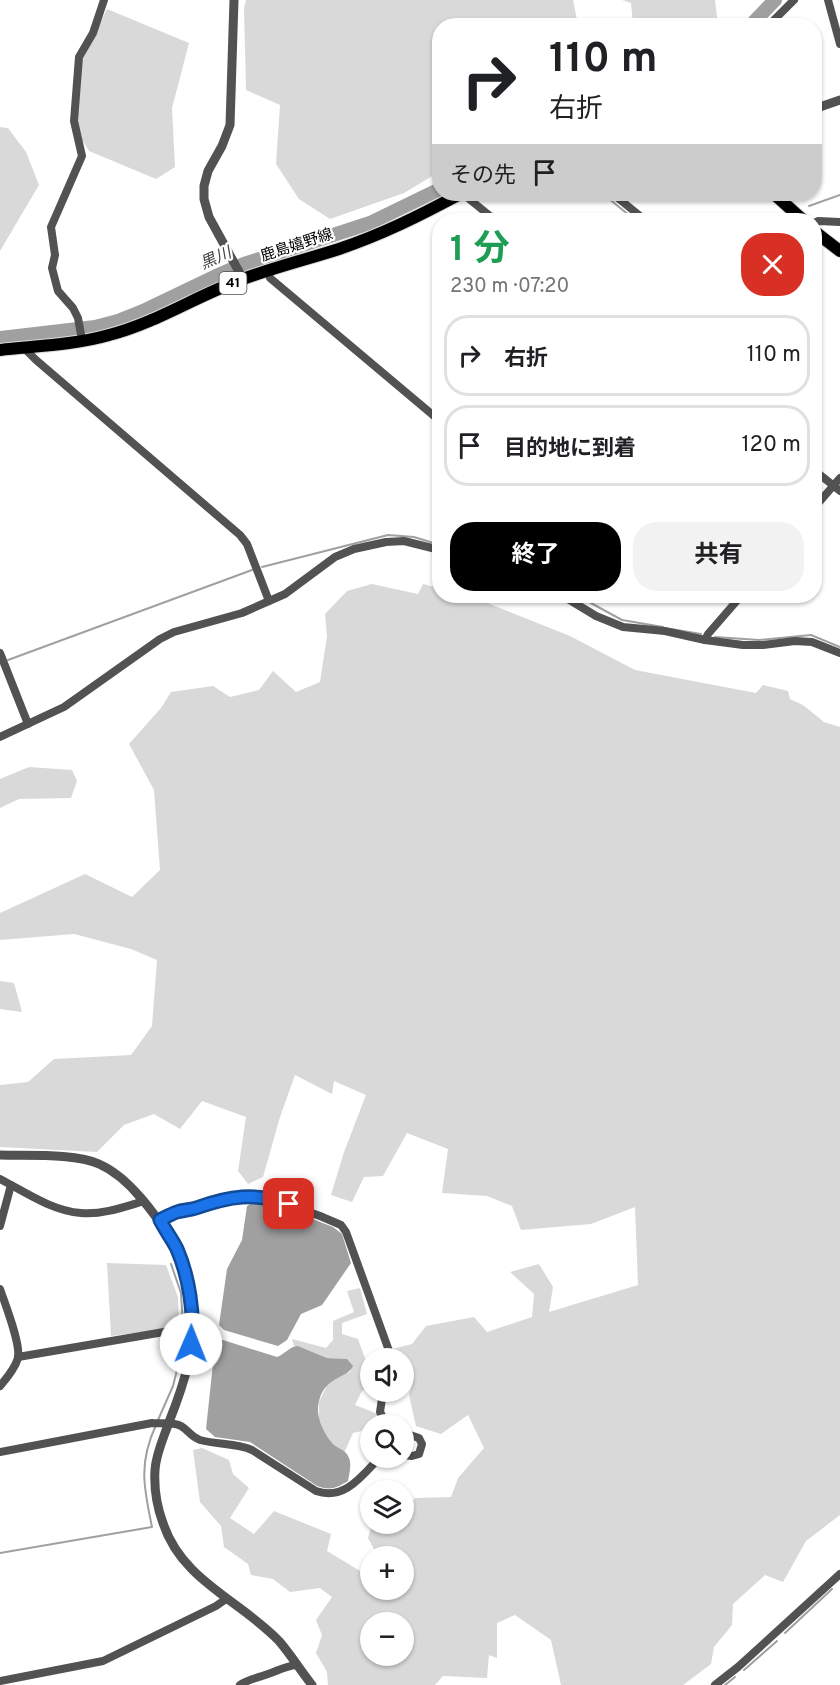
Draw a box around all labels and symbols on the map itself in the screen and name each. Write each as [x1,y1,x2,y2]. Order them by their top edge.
street label: 鹿島嬉野線 [258,225,336,267]
water label: 黒川 [197,243,237,275]
road number: 41 [220,272,246,294]
pin [263,1178,314,1229]
position arrow [159,1312,223,1376]

